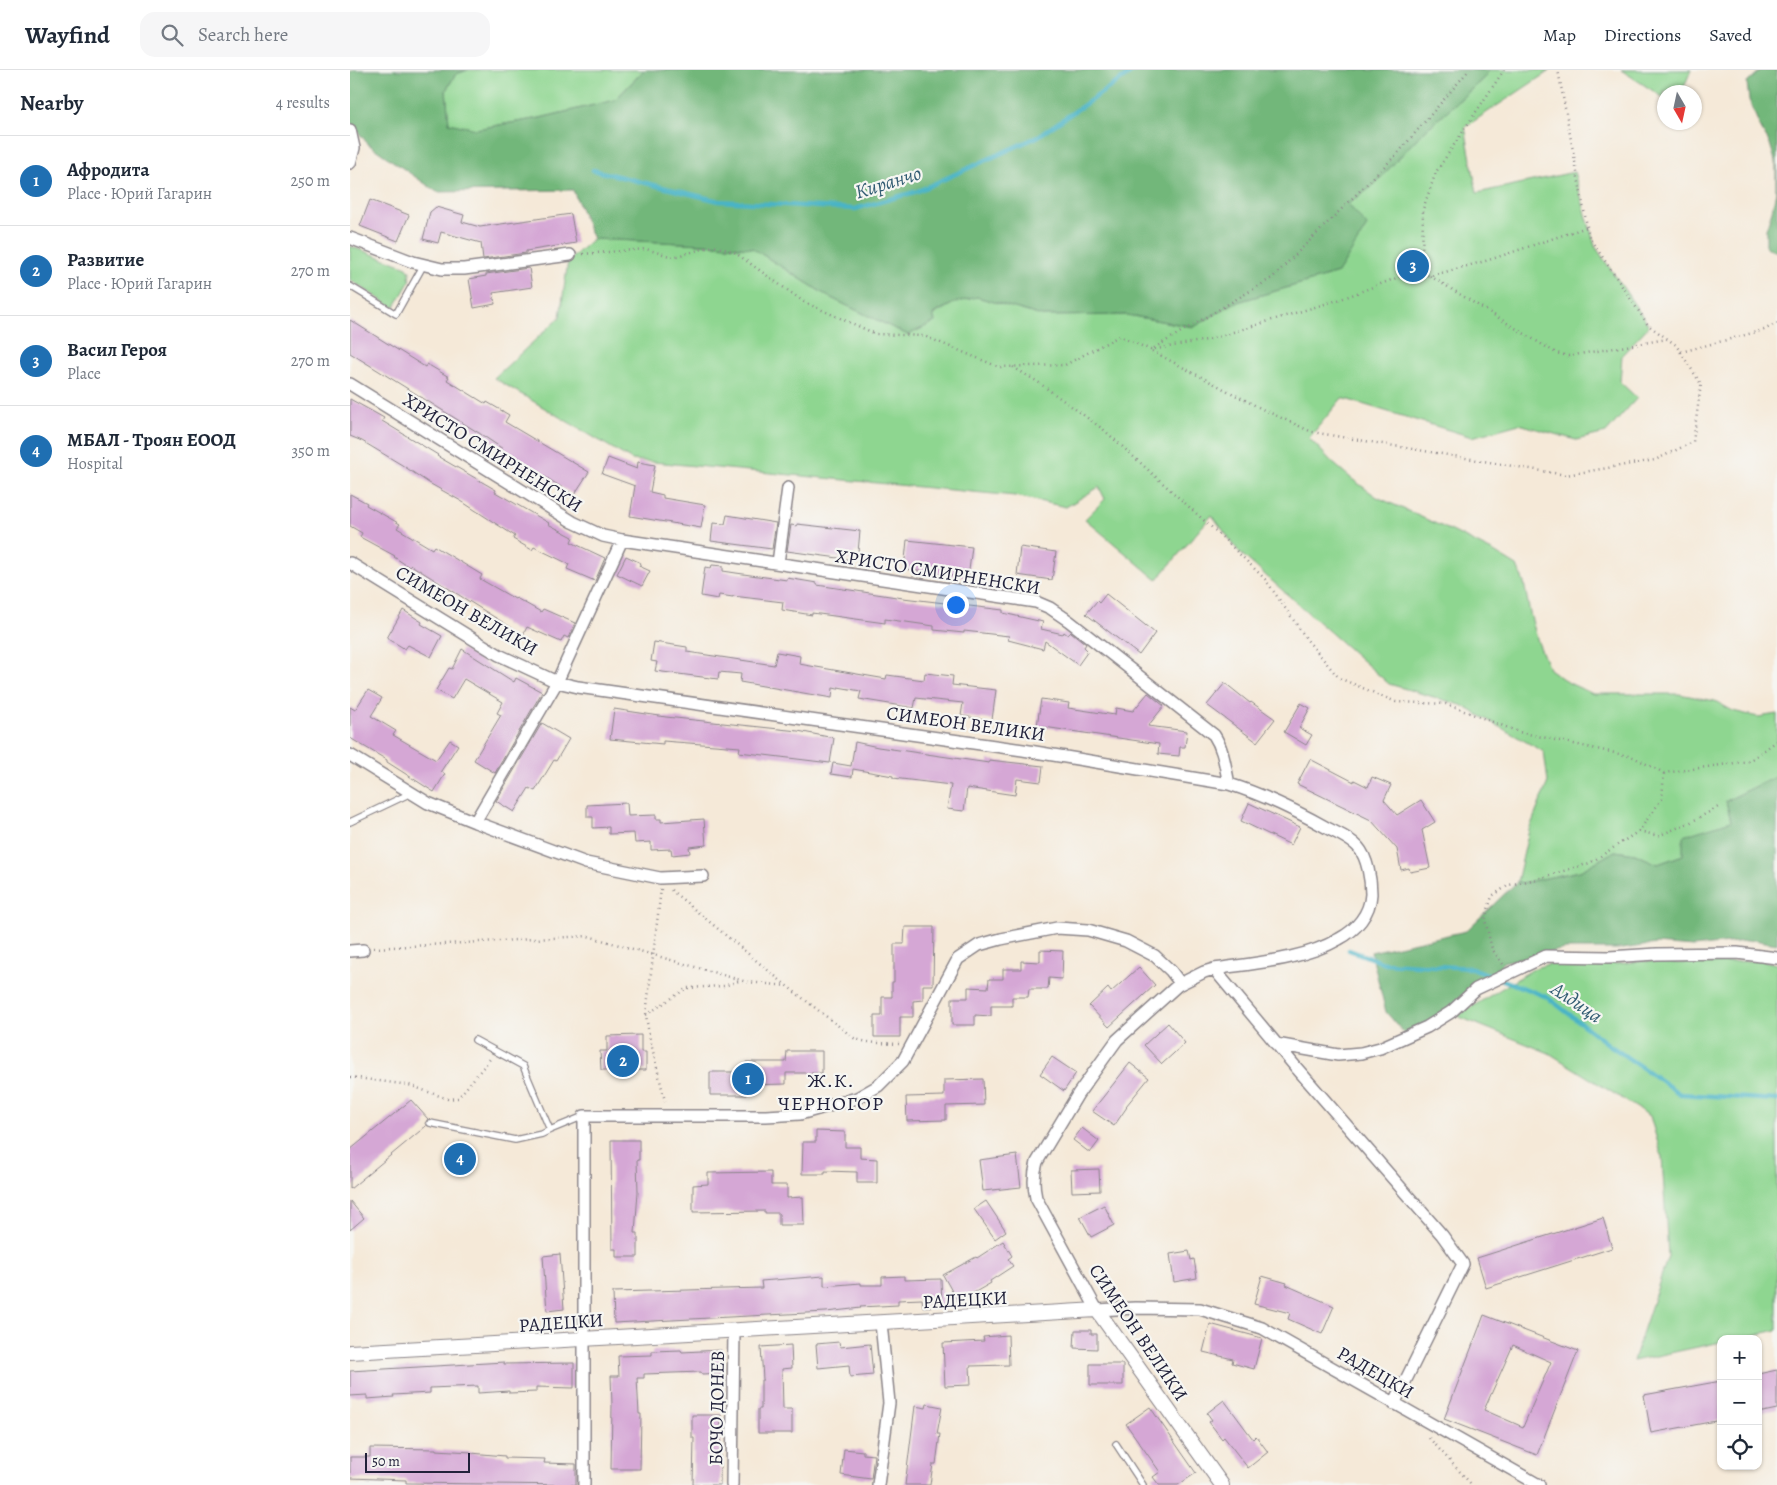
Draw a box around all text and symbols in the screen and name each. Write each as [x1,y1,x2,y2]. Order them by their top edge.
search box [140,12,490,57]
text: Wayfind [25,19,110,51]
icon: search [158,21,186,49]
text: Search here [198,22,288,48]
text: Map [1543,23,1576,47]
text: Directions [1604,23,1681,47]
text: Saved [1709,23,1752,47]
north arrow [1657,85,1702,130]
text: Nearby [20,89,83,117]
text: 4 results [276,92,330,114]
text: Афродита [67,157,149,183]
water label: Киранчо [852,160,925,205]
text: 1 [33,170,39,192]
text: 250 m [291,170,330,192]
text: Place · Юрий Гагарин [67,183,212,205]
text: Развитие [67,247,144,273]
pin: 3 [1397,247,1429,285]
text: 2 [32,260,40,282]
text: 270 m [291,260,330,282]
text: Place · Юрий Гагарин [67,273,212,295]
text: Васил Героя [67,337,167,363]
text: 3 [33,350,39,372]
text: 270 m [291,350,330,372]
text: Place [67,363,101,385]
street label: ХРИСТО СМИРНЕНСКИ [398,387,587,519]
text: МБАЛ - Троян ЕООД [67,427,236,453]
text: 4 [32,440,40,462]
text: 350 m [291,440,330,462]
text: Hospital [67,453,123,475]
street label: ХРИСТО СМИРНЕНСКИ [833,543,1042,601]
street label: СИМЕОН ВЕЛИКИ [391,560,542,662]
your location [943,592,969,618]
street label: СИМЕОН ВЕЛИКИ [885,700,1047,748]
water label: Алдица [1545,975,1608,1029]
pin: 2 [607,1042,639,1080]
pin: 1 [732,1060,764,1098]
district label: Ж.К. ЧЕРНОГОР [778,1067,884,1117]
pin: 4 [444,1140,476,1178]
street label: СИМЕОН ВЕЛИКИ [1083,1259,1194,1406]
street label: РАДЕЦКИ [922,1285,1008,1315]
street label: РАДЕЦКИ [518,1307,604,1339]
map controls [1717,1335,1762,1470]
button: + [1717,1335,1762,1380]
street label: РАДЕЦКИ [1332,1340,1419,1405]
street label: БОЧО ДОНЕВ [703,1350,731,1466]
button: − [1717,1380,1762,1425]
button: locate [1717,1425,1762,1470]
scale bar [365,1450,470,1473]
text: 50 m [372,1452,400,1471]

